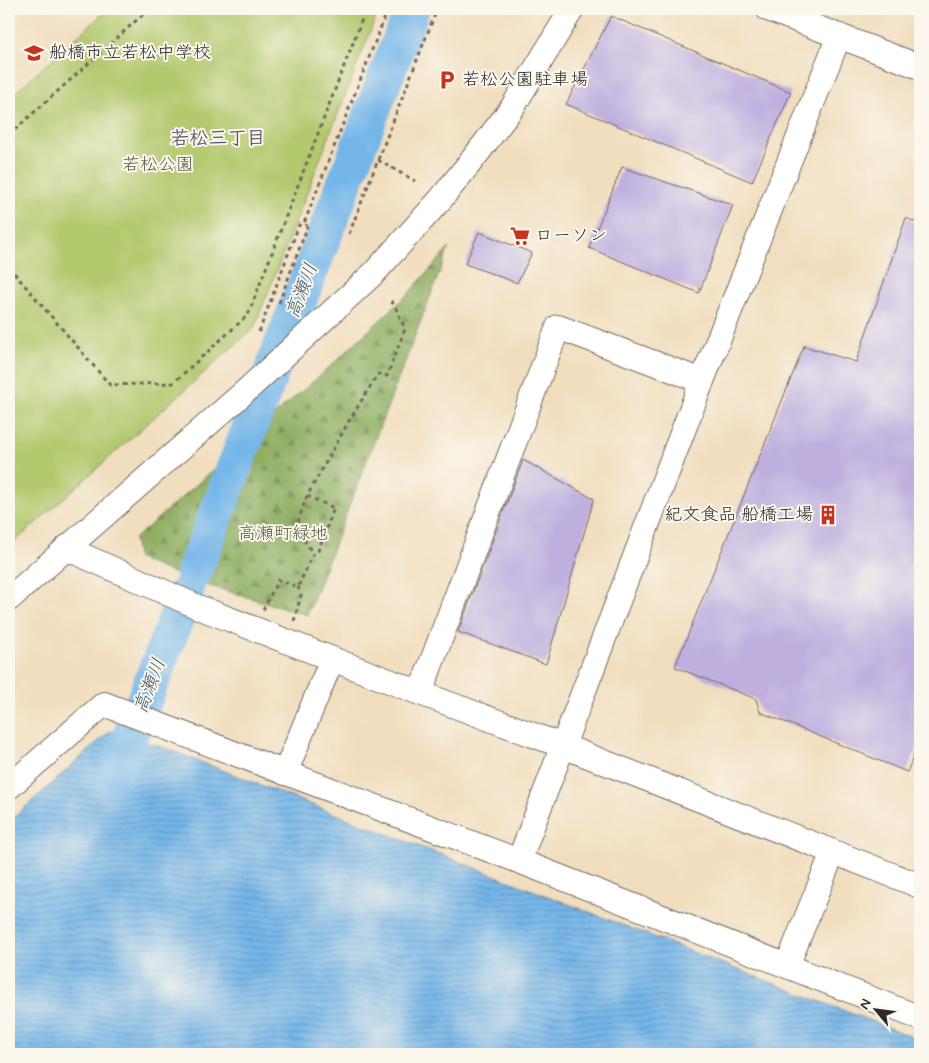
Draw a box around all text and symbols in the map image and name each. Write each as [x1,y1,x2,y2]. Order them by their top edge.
place label: 船橋市立若松中学校 [49,41,211,65]
school or university icon: 船橋市立若松中学校 [23,42,45,64]
place label: 若松公園駐車場 [462,68,588,92]
parking icon: 若松公園駐車場 [436,69,458,91]
district label: 若松三丁目 [170,126,266,151]
park label: 若松公園 [122,153,194,177]
place label: ローソン [535,224,607,248]
supermarket icon: ローソン [509,225,531,247]
water label: 高瀬川 [280,260,324,322]
place label: 紀文食品 船橋工場 [664,503,813,527]
building icon: 紀文食品 船橋工場 [817,504,839,526]
park label: 高瀬町緑地 [238,522,328,546]
water label: 高瀬川 [128,655,172,717]
north arrow [852,986,902,1036]
text: N [855,996,876,1013]

